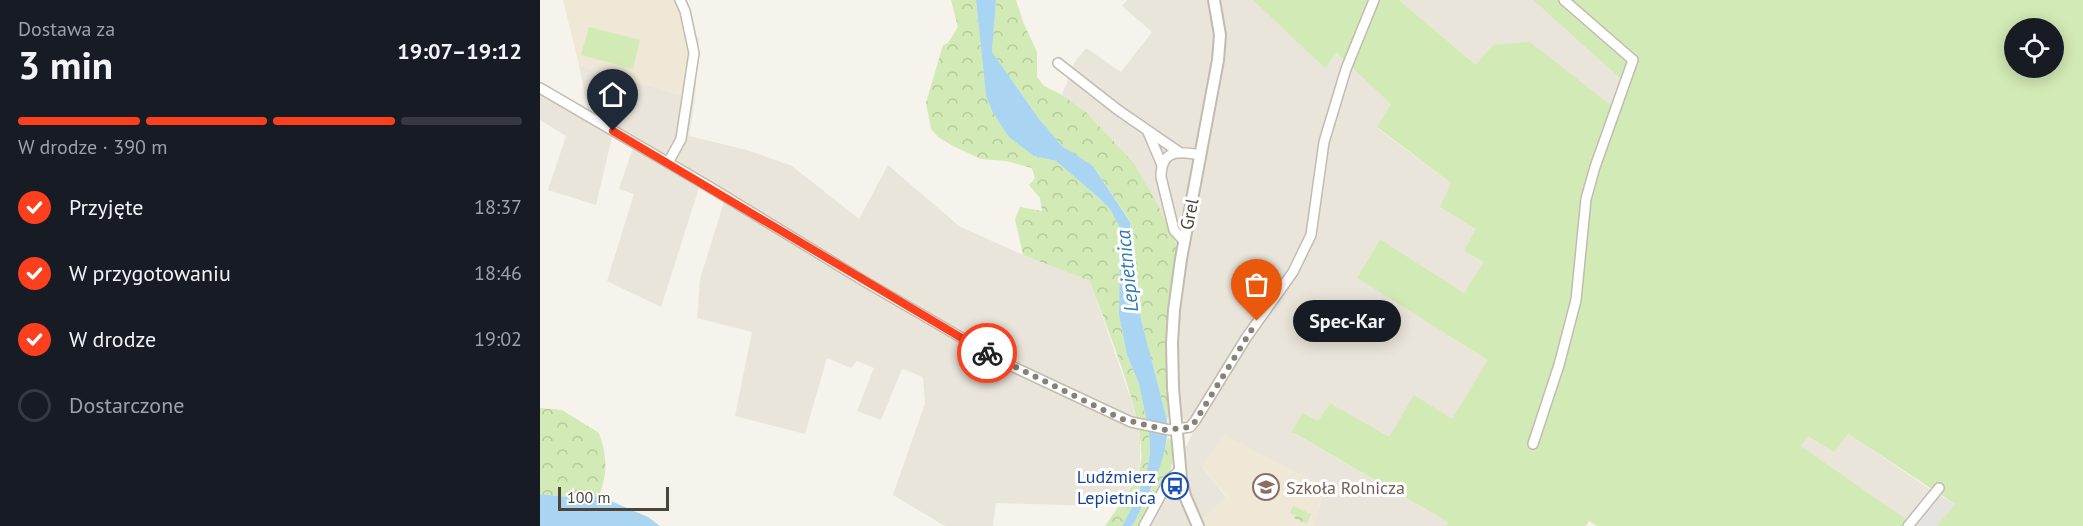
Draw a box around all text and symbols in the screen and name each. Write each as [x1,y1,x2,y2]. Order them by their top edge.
text: Dostawa za [18,16,115,42]
map controls [2004,18,2064,78]
button: locate [2004,18,2064,78]
text: 19:07–19:12 [397,37,522,65]
text: 3 min [18,39,113,90]
pin [587,69,638,131]
icon: home [596,78,629,111]
text: W drodze · 390 m [18,134,168,160]
icon: check [18,191,51,224]
text: Przyjęte [69,193,143,221]
text: 18:37 [474,194,522,220]
street label: Grel [1175,196,1203,232]
water label: Lepietnica [1110,228,1144,313]
icon: check [18,257,51,290]
text: W przygotowaniu [69,259,231,287]
pin [1231,259,1282,321]
text: 18:46 [474,260,522,286]
icon: bag [1240,268,1273,301]
callout: Spec-Kar [1293,300,1401,342]
text: Spec-Kar [1309,308,1385,334]
icon: check [18,323,51,356]
courier [957,323,1017,383]
text: W drodze [69,325,156,353]
text: 19:02 [474,326,522,352]
icon: bike [971,337,1004,370]
text: Dostarczone [69,391,184,419]
place label: Ludźmierz Lepietnica [1077,465,1156,509]
bus stop icon: Ludźmierz Lepietnica [1160,471,1190,501]
school or university icon: Szkoła Rolnicza [1251,472,1281,502]
place label: Szkoła Rolnicza [1286,476,1405,499]
scale bar [558,484,669,512]
text: 100 m [567,487,610,507]

